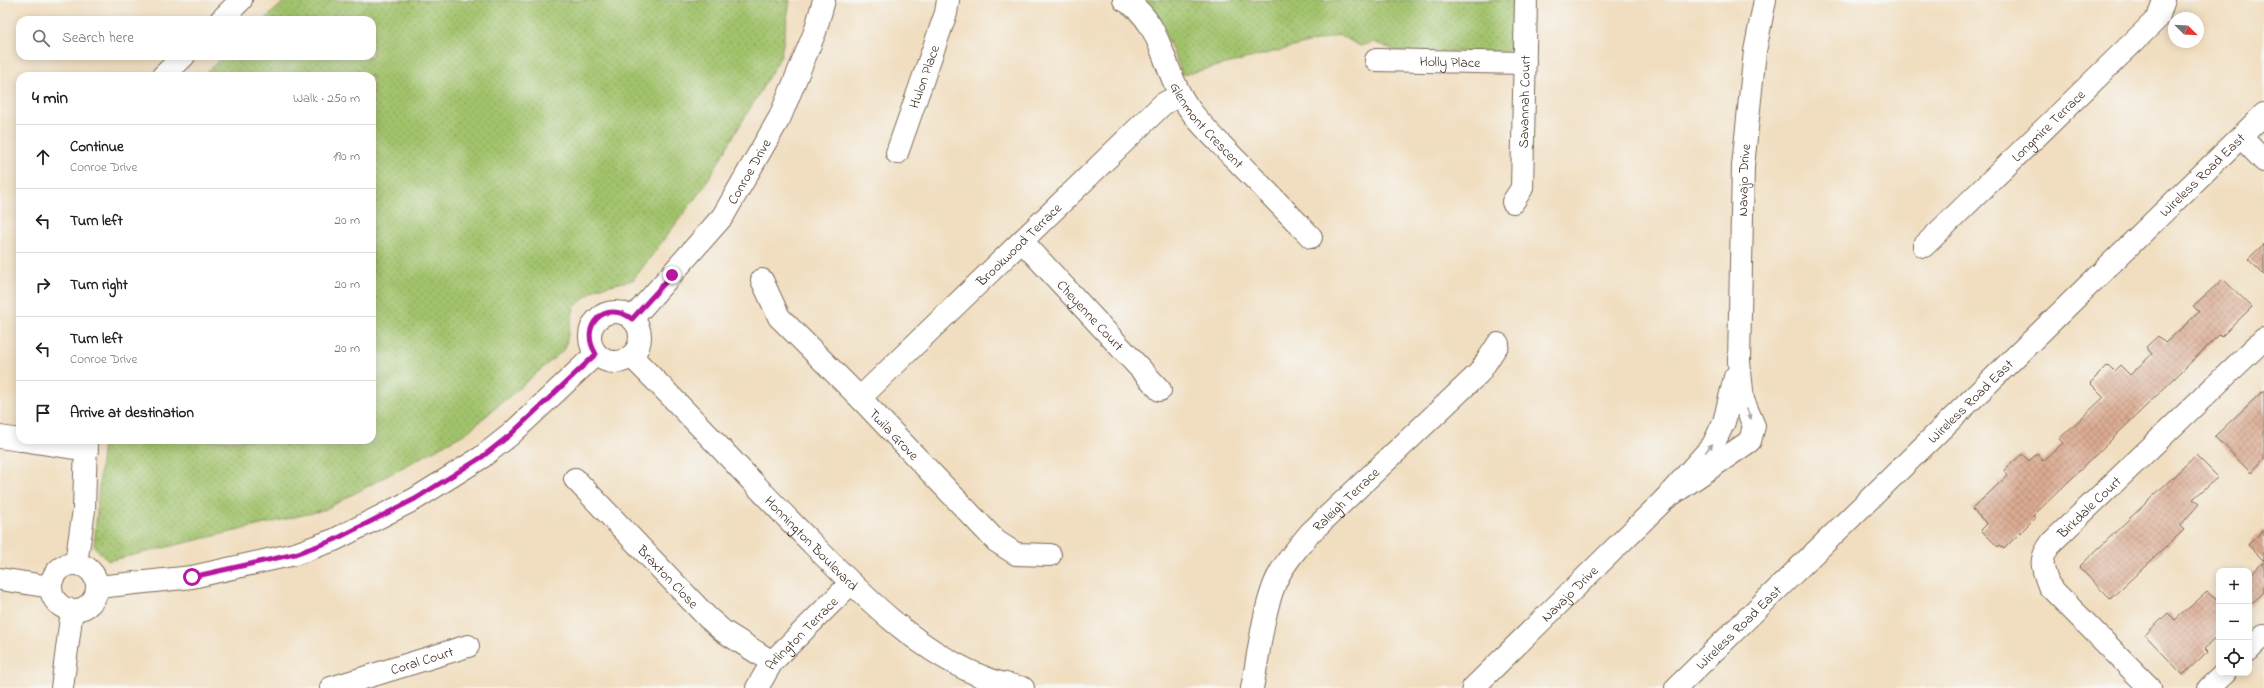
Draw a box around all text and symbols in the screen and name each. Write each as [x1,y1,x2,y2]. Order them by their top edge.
north arrow [2168,12,2204,48]
search box [16,16,376,60]
icon: search [30,27,52,49]
text: Search here [62,27,134,49]
street label: Hulon Place [904,42,946,112]
street label: Holly Place [1419,52,1481,74]
street label: Savannah Court [1514,55,1537,148]
street label: Glenmont Crescent [1164,79,1248,174]
street label: Longmire Terrace [2007,85,2091,167]
text: 4 min [32,86,68,111]
text: Walk · 250 m [293,89,360,108]
street label: Wireless Road East [2155,128,2251,223]
street label: Conroe Drive [723,135,778,209]
text: Continue [70,136,124,158]
street label: Navajo Drive [1733,142,1757,217]
icon: ahead [32,146,54,168]
text: 190 m [333,147,360,166]
text: Conroe Drive [70,158,137,177]
street label: Brookwood Terrace [971,198,1068,292]
icon: left [32,210,54,232]
text: Turn left [70,210,123,232]
text: 20 m [335,211,360,230]
route end [663,266,681,284]
icon: right [32,274,54,296]
text: Turn right [70,274,128,296]
text: 20 m [335,275,360,294]
street label: Cheyenne Court [1051,276,1128,357]
text: Turn left [70,328,123,350]
icon: left [32,338,54,360]
text: 20 m [335,339,360,358]
text: Conroe Drive [70,350,137,369]
street label: Wireless Road East [1923,355,2019,449]
icon: arrive [32,402,54,424]
text: Arrive at destination [70,402,194,424]
street label: Twila Grove [863,404,924,466]
one-way arrow [1746,408,1752,419]
one-way arrow [1705,443,1714,454]
street label: Raleigh Terrace [1308,463,1385,537]
street label: Birkdale Court [2052,472,2127,544]
street label: Honnington Boulevard [759,492,862,596]
street label: Braxton Close [631,540,703,615]
street label: Navajo Drive [1537,561,1604,627]
route start [183,568,201,586]
map controls [2216,568,2252,676]
button: + [2216,568,2252,604]
street label: Wireless Road East [1692,581,1787,675]
street label: Arlington Terrace [761,592,844,674]
button: − [2216,604,2252,640]
button: locate [2216,640,2252,676]
street label: Coral Court [388,642,457,681]

